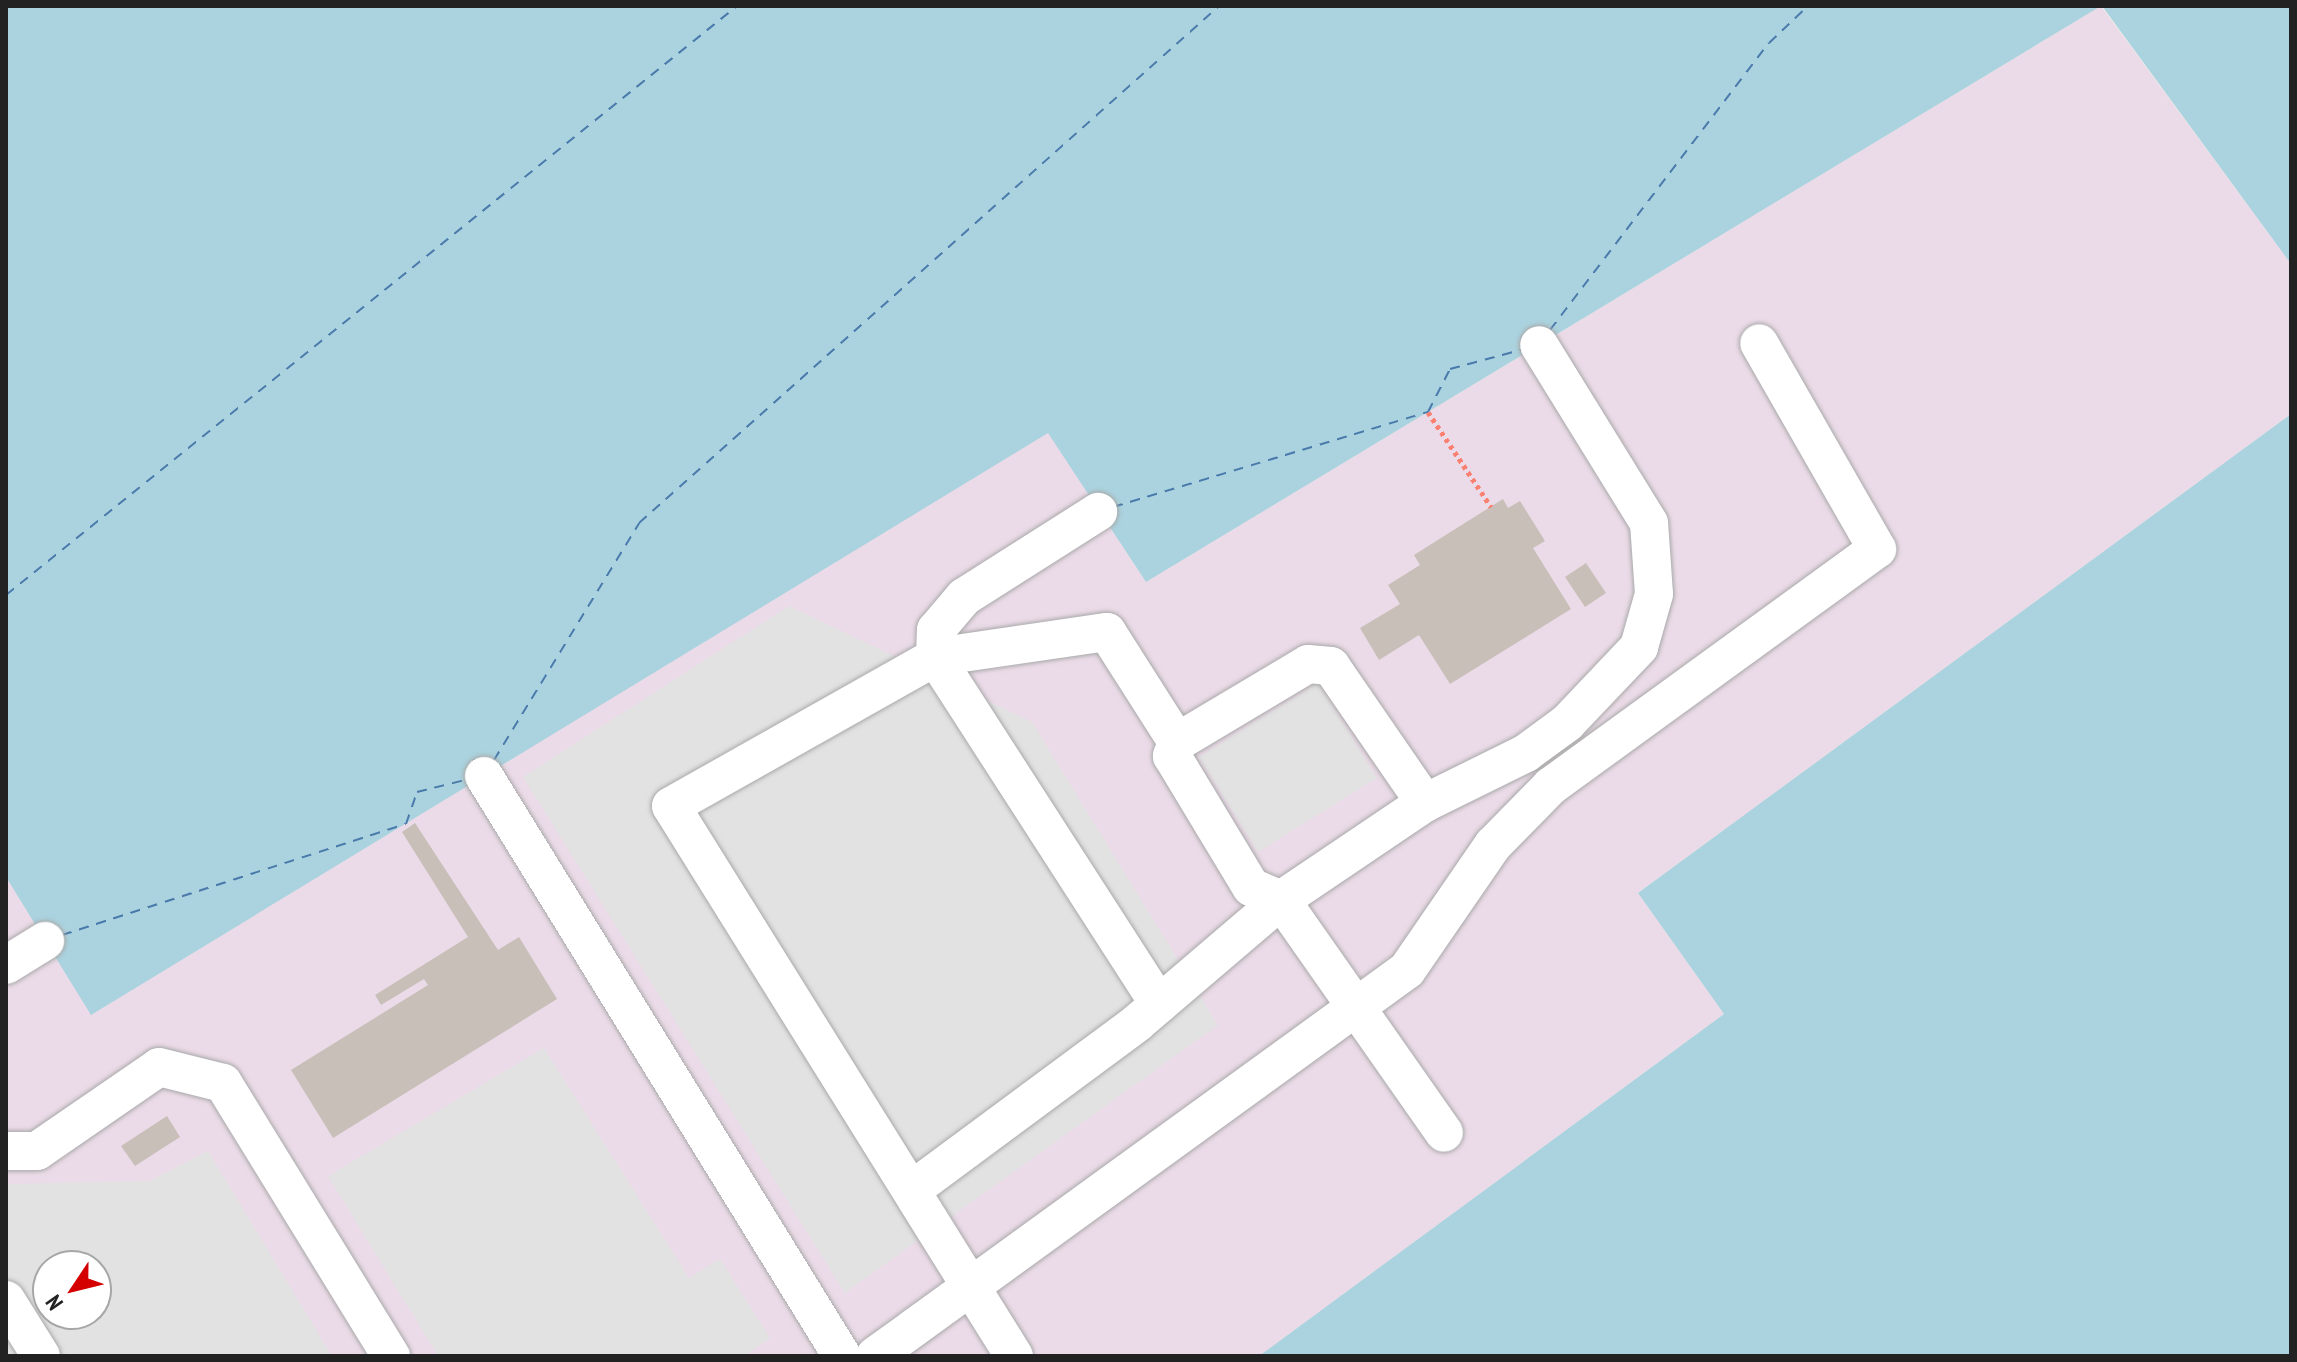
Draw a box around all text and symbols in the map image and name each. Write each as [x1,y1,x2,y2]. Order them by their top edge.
north arrow [32,1250,112,1330]
text: N [39,1290,69,1316]

